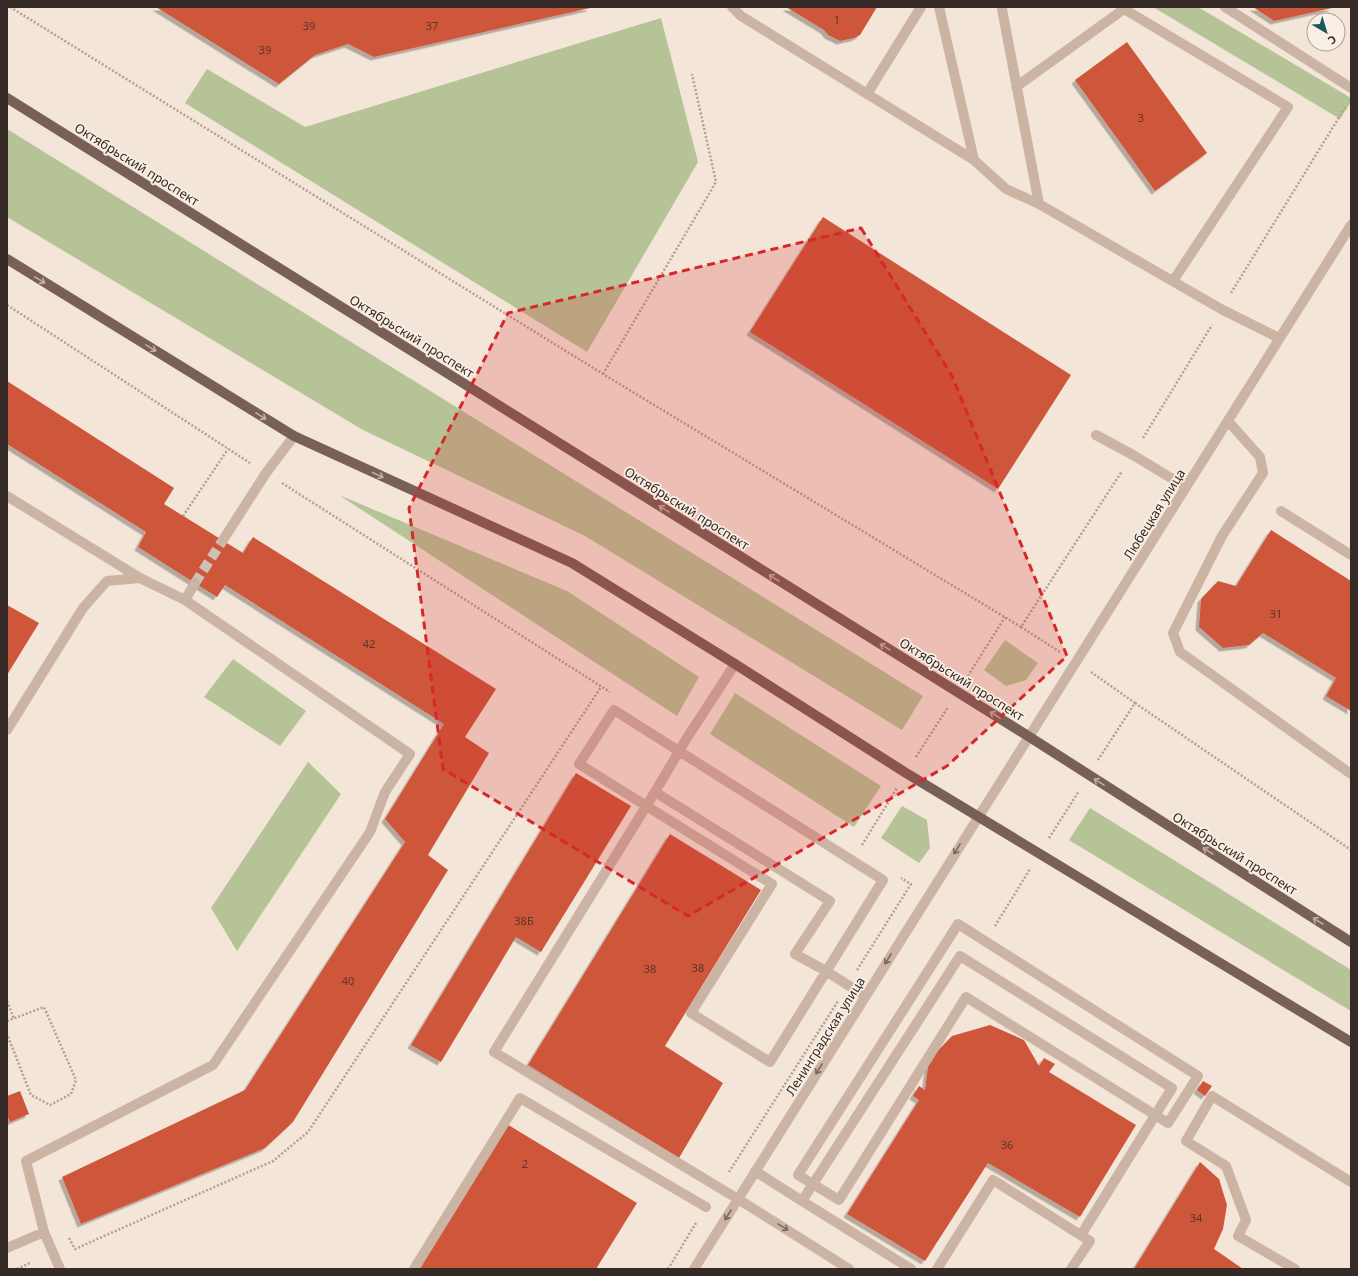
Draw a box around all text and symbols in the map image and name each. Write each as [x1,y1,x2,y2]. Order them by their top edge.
house number: 1 [834,12,840,27]
north arrow [1306,12,1346,52]
house number: 39 [303,18,315,33]
house number: 37 [426,18,438,33]
text: С [1325,32,1340,48]
house number: 39 [259,42,271,57]
house number: 3 [1138,110,1144,125]
street label: Октябрьский проспект [71,118,203,210]
one-way arrow [34,276,45,284]
street label: Октябрьский проспект [346,290,478,382]
one-way arrow [145,345,157,353]
one-way arrow [255,413,267,421]
street label: Октябрьский проспект [621,462,753,554]
street label: Любецкая улица [1119,465,1189,563]
one-way arrow [371,471,383,479]
one-way arrow [659,505,670,513]
one-way arrow [769,573,780,582]
house number: 31 [1270,606,1282,621]
street label: Октябрьский проспект [896,633,1028,725]
house number: 42 [363,636,375,651]
one-way arrow [879,642,891,650]
one-way arrow [989,711,1001,719]
one-way arrow [1093,777,1105,785]
street label: Октябрьский проспект [1169,807,1301,899]
one-way arrow [953,843,961,854]
one-way arrow [1203,847,1214,856]
house number: 38Б [514,913,534,928]
one-way arrow [1313,917,1324,925]
one-way arrow [884,953,892,964]
house number: 38 [692,960,704,975]
house number: 38 [644,961,656,976]
house number: 40 [342,973,354,988]
street label: Ленинградская улица [781,973,869,1099]
one-way arrow [815,1063,823,1074]
house number: 36 [1001,1137,1013,1152]
house number: 2 [522,1156,528,1171]
one-way arrow [724,1209,732,1220]
house number: 34 [1190,1210,1203,1225]
one-way arrow [777,1224,789,1232]

